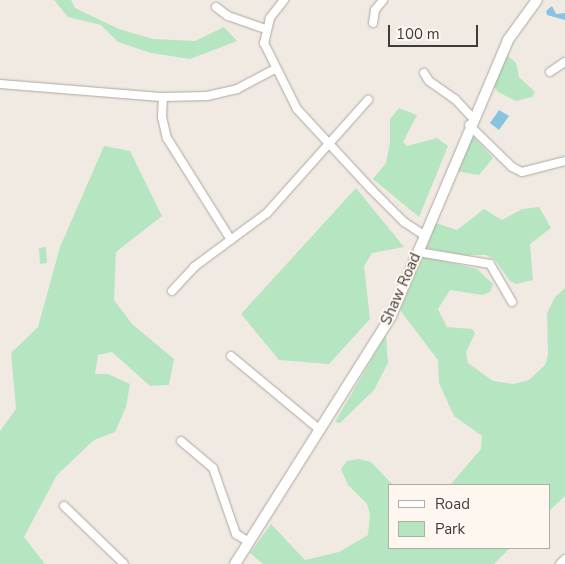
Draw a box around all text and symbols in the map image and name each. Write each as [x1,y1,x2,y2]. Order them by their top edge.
scale bar [390,15,480,47]
text: 100 m [396,24,440,44]
street label: Shaw Road [377,250,425,328]
legend [388,484,550,549]
text: Road [435,494,470,514]
text: Park [435,519,465,539]

